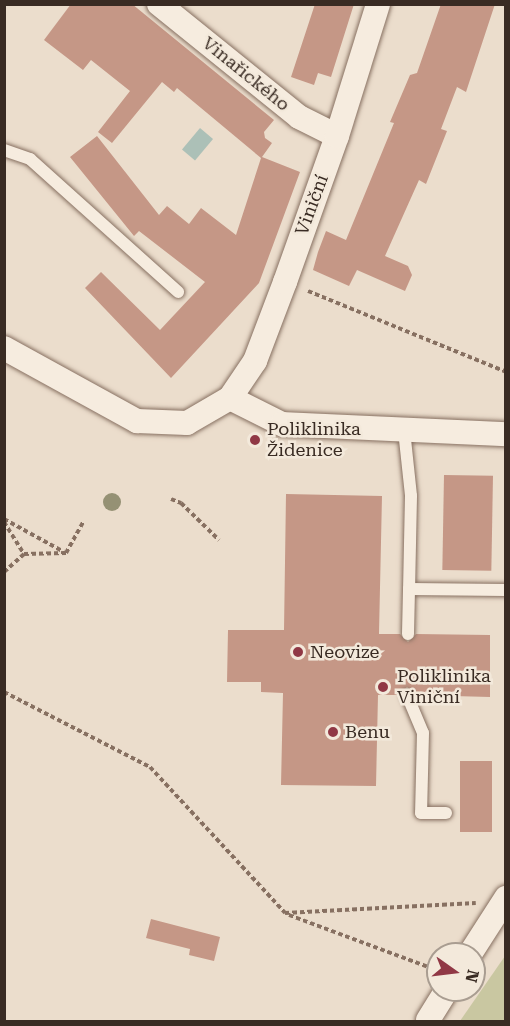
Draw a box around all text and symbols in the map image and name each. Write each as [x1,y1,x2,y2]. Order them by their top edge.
street label: Vinařického [198,32,294,116]
street label: Viniční [291,172,333,238]
place label: Poliklinika Židenice [267,419,361,462]
marker: Poliklinika Židenice [248,433,262,447]
place label: Neovize [310,641,379,663]
marker: Neovize [291,645,305,659]
place label: Poliklinika Viniční [397,666,491,708]
marker: Poliklinika Viniční [374,678,392,696]
place label: Benu [345,721,390,743]
marker: Benu [326,725,340,739]
north arrow [426,942,486,1002]
text: N [461,968,483,984]

